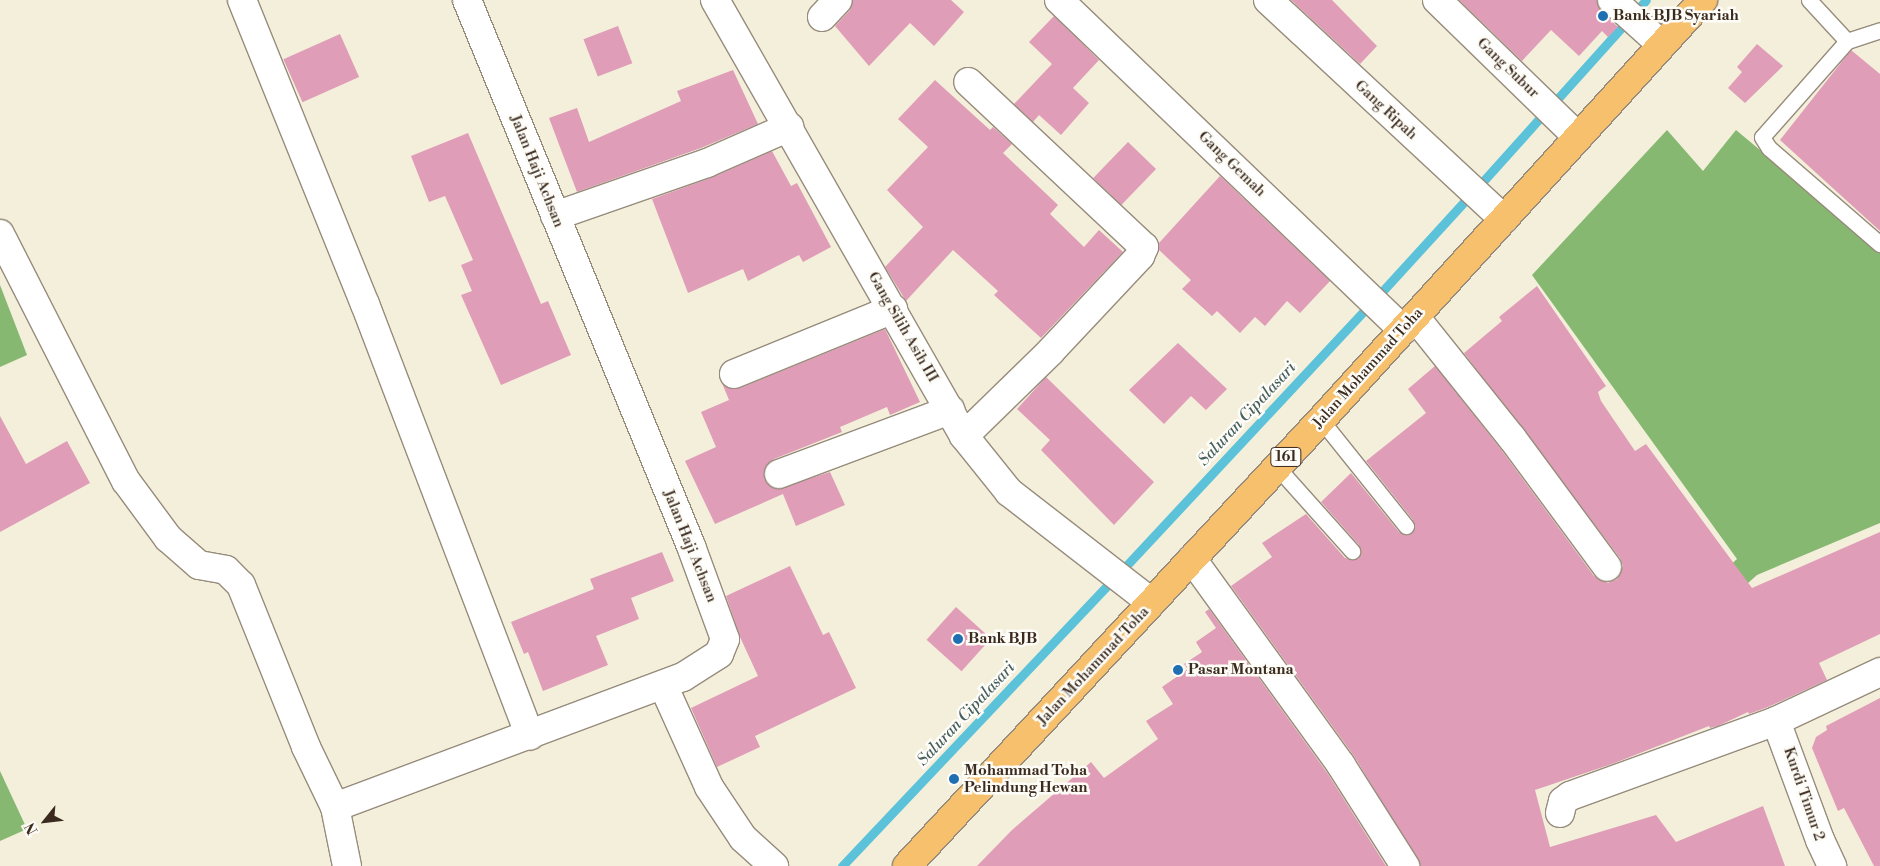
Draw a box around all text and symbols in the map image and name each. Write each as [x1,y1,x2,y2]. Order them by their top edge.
place label: Bank BJB Syariah [1613,7,1739,25]
marker: Bank BJB Syariah [1597,10,1609,22]
street label: Gang Subur [1473,34,1543,102]
street label: Gang Ripah [1351,76,1421,144]
street label: Jalan Haji Achsan [506,112,568,230]
street label: Gang Gemah [1195,127,1269,201]
street label: Gang Silih Asih III [864,269,942,385]
street label: Jalan Mohammad Toha [1309,304,1427,432]
water label: Saluran Cipalasari [1194,358,1300,470]
road number: 161 [1270,446,1302,468]
street label: Jalan Haji Achsan [659,487,721,605]
street label: Jalan Mohammad Toha [1033,603,1153,729]
place label: Bank BJB [968,630,1037,648]
marker: Bank BJB [952,633,964,645]
water label: Saluran Cipalasari [913,658,1019,770]
place label: Pasar Montana [1188,661,1294,679]
marker: Pasar Montana [1172,664,1184,676]
street label: Kurdi Timur 2 [1780,745,1828,843]
place label: Mohammad Toha Pelindung Hewan [964,761,1088,796]
marker: Mohammad Toha Pelindung Hewan [948,773,960,785]
north arrow [20,796,70,846]
text: N [21,819,42,837]

